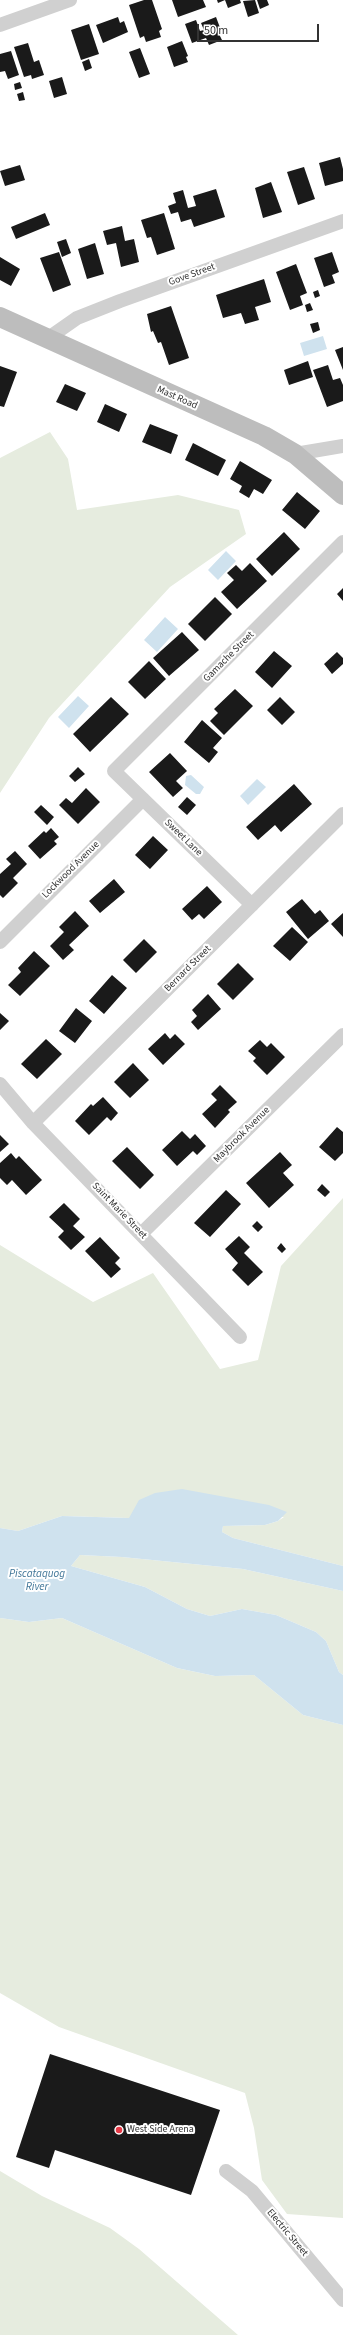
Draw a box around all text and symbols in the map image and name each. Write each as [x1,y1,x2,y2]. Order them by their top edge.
scale bar [199,16,321,42]
text: 50 m [204,22,228,39]
street label: Gove Street [167,261,217,289]
street label: Mast Road [155,384,199,412]
street label: Gamache Street [201,629,257,685]
street label: Sweet Lane [162,817,204,859]
street label: Lockwood Avenue [40,839,102,901]
street label: Bernard Street [162,943,214,995]
street label: Maybrook Avenue [211,1104,273,1166]
street label: Saint Marie Street [89,1180,149,1242]
water label: Piscataquog River [9,1568,65,1594]
place label: West Side Arena [127,2124,194,2136]
marker: West Side Arena [114,2125,124,2135]
street label: Electric Street [264,2207,310,2259]

